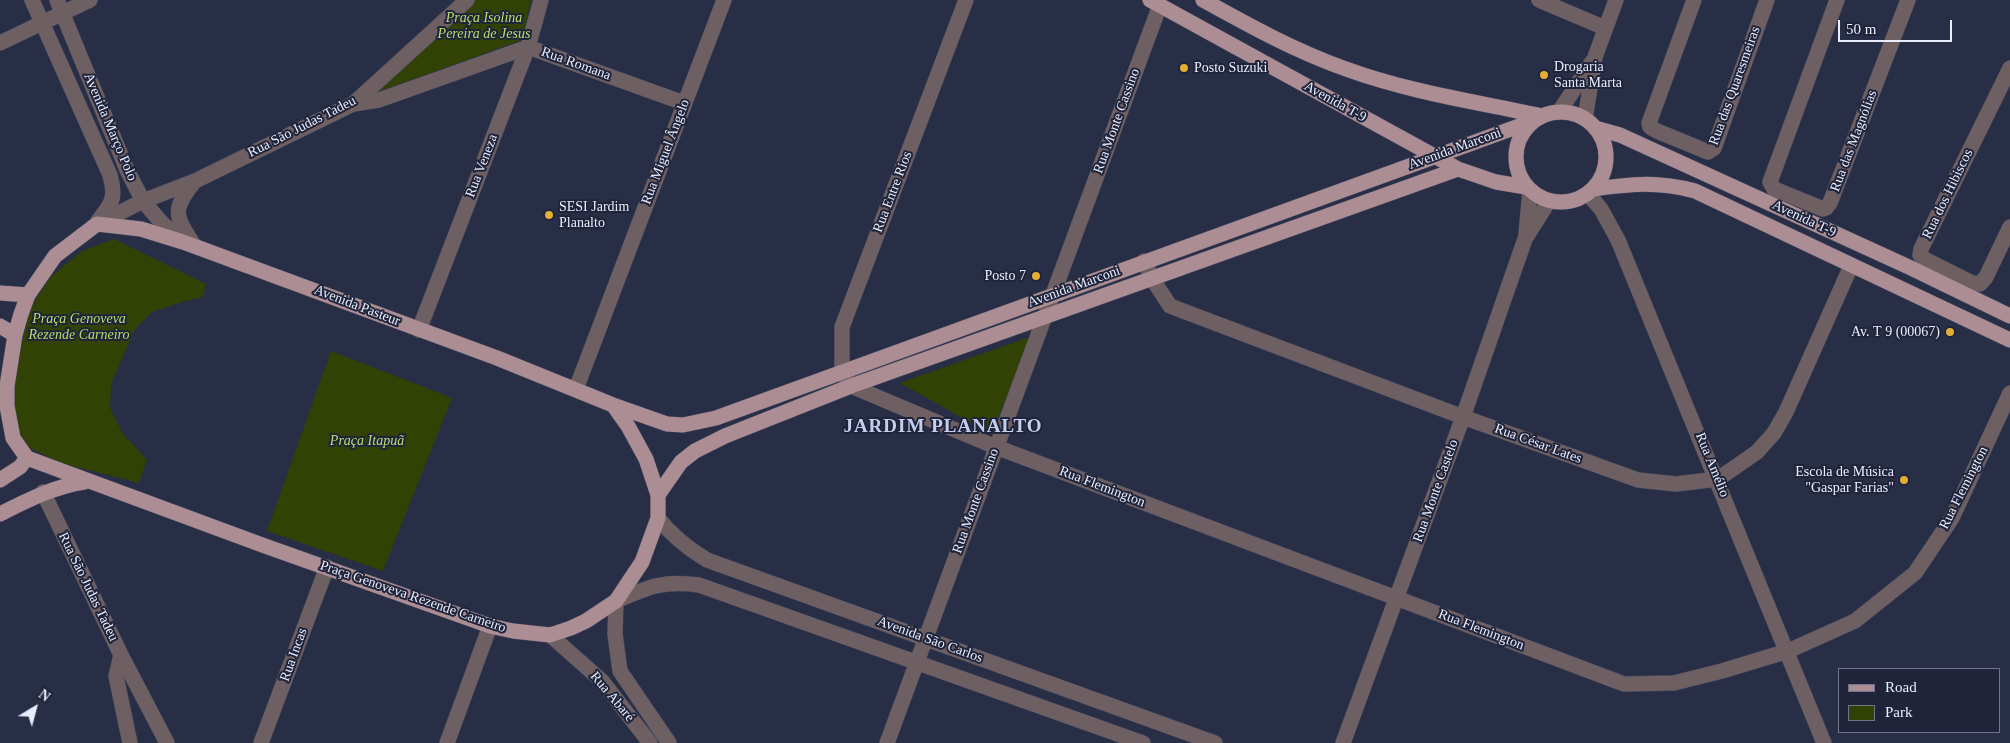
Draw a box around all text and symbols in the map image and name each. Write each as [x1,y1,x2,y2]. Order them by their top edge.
park label: Praça Isolina Pereira de Jesus [438,10,530,42]
scale bar [1840,10,1954,42]
text: 50 m [1846,21,1876,37]
street label: Rua das Quaresmeiras [1706,24,1764,148]
street label: Rua Romana [539,44,613,84]
place label: Drogaria Santa Marta [1554,59,1622,92]
place label: Posto Suzuki [1194,60,1268,76]
marker: Posto Suzuki [1178,62,1190,74]
street label: Rua Monte Cassino [1090,66,1144,176]
marker: Drogaria Santa Marta [1538,69,1550,81]
street label: Avenida Março Polo [80,71,140,183]
street label: Avenida T-9 [1301,78,1369,126]
street label: Rua das Magnólias [1827,88,1881,194]
street label: Rua São Judas Tadeu [245,92,359,162]
street label: Rua Miguel Ângelo [638,97,694,207]
street label: Avenida Marconi [1406,124,1504,174]
street label: Rua Veneza [462,132,502,200]
street label: Rua dos Hibiscos [1919,146,1977,242]
street label: Rua Entre Rios [870,149,916,235]
street label: Avenida T-9 [1769,197,1839,241]
place label: SESI Jardim Planalto [559,199,629,232]
marker: SESI Jardim Planalto [543,209,555,221]
street label: Avenida Marconi [1025,262,1123,312]
place label: Posto 7 [984,268,1026,284]
marker: Posto 7 [1030,270,1042,282]
street label: Avenida Pasteur [311,282,403,330]
park label: Praça Genoveva Rezende Carneiro [29,311,129,344]
place label: Av. T 9 (00067) [1851,324,1940,340]
marker: Av. T 9 (00067) [1944,326,1956,338]
district label: JARDIM PLANALTO [842,416,1044,438]
street label: Rua César Lates [1492,420,1584,468]
street label: Rua Amélio [1691,430,1733,500]
park label: Praça Itapuã [330,433,404,449]
street label: Rua Monte Castelo [1410,437,1462,545]
street label: Rua Flemington [1936,444,1992,532]
street label: Rua Monte Cassino [949,446,1003,556]
street label: Rua Flemington [1057,463,1147,511]
place label: Escola de Música "Gaspar Farias" [1795,464,1894,497]
marker: Escola de Música "Gaspar Farias" [1898,474,1910,486]
street label: Rua São Judas Tadeu [54,530,122,644]
street label: Praça Genoveva Rezende Carneiro [318,557,508,637]
street label: Rua Flemington [1436,606,1526,654]
street label: Avenida São Carlos [875,613,985,667]
street label: Rua Incas [277,626,311,684]
legend [1838,668,2000,733]
street label: Rua Abaré [586,669,638,725]
text: Road [1885,679,1917,695]
north arrow [10,683,60,733]
text: N [36,687,53,705]
text: Park [1885,704,1913,720]

